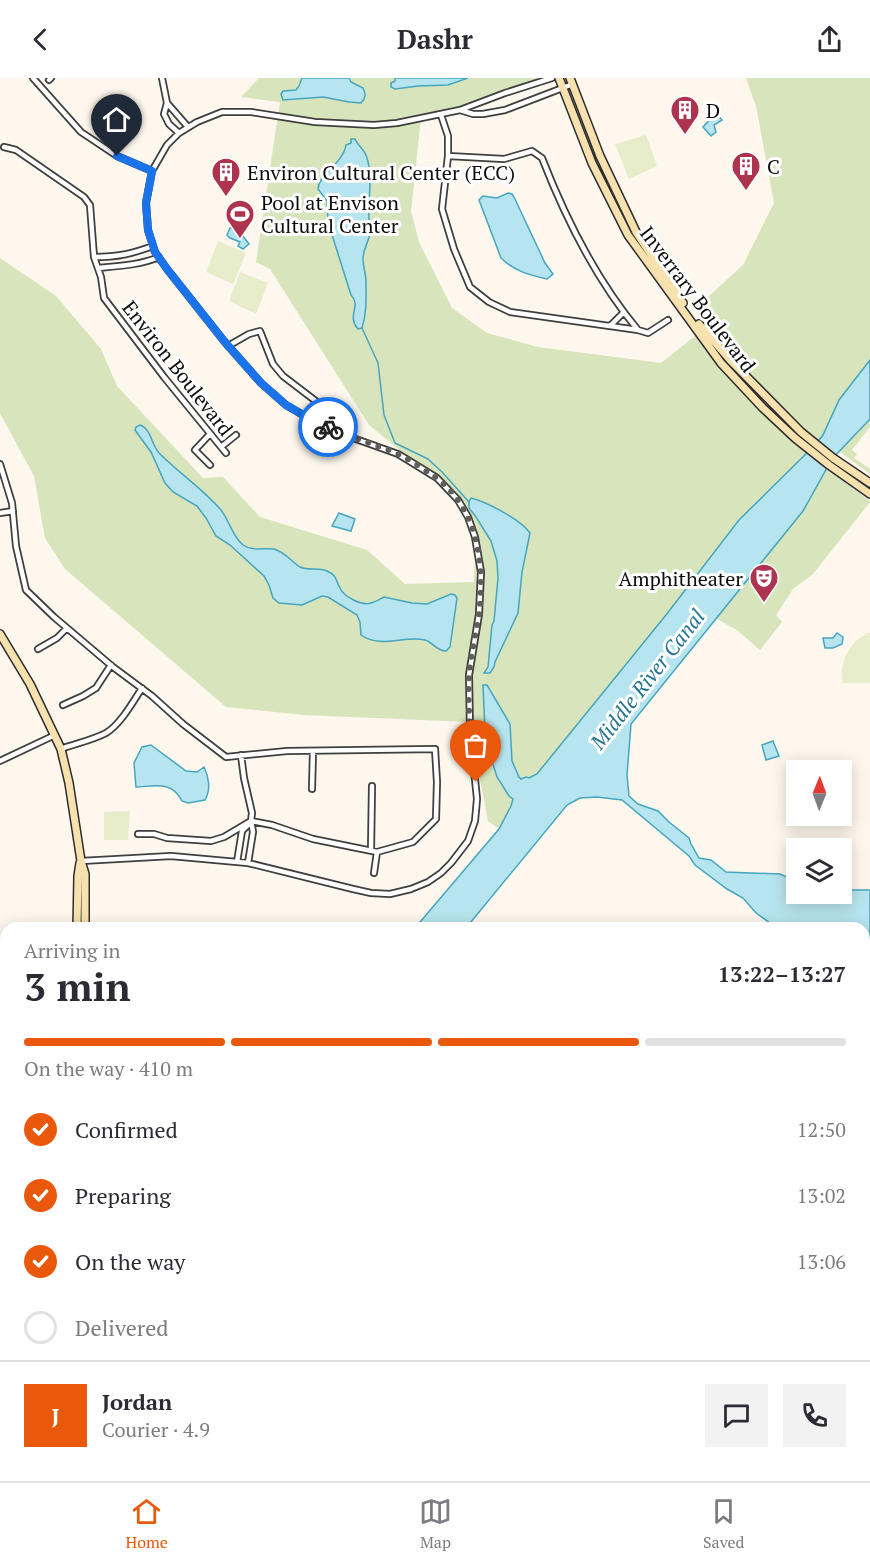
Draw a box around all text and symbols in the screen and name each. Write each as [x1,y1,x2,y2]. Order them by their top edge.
text: Dashr [397,21,473,57]
icon: back [24,23,57,56]
icon: share [813,23,846,56]
pin [91,94,142,156]
building icon: D [669,94,701,136]
place label: D [706,97,720,124]
icon: home [100,103,133,136]
building icon: C [730,150,762,192]
place label: C [767,153,780,180]
building icon: Environ Cultural Center (ECC) [210,156,242,198]
place label: Environ Cultural Center (ECC) [247,159,515,186]
place label: Pool at Envison Cultural Center [261,189,399,239]
sports icon: Pool at Envison Cultural Center [224,198,256,240]
street label: Inverrary Boulevard [634,220,762,378]
street label: Environ Boulevard [117,295,239,441]
courier [298,397,358,457]
icon: bike [312,411,345,444]
theatre icon: Amphitheater [748,562,780,604]
place label: Amphitheater [619,565,743,592]
water label: Middle River Canal [583,603,711,756]
pin [450,720,501,782]
icon: bag [459,729,492,762]
north arrow [786,760,852,826]
map controls [786,760,852,904]
button: layers [786,838,852,904]
text: Arriving in [24,937,120,964]
text: 13:22–13:27 [718,959,846,988]
text: 3 min [24,960,131,1012]
text: On the way · 410 m [24,1055,193,1082]
icon: check [24,1113,57,1146]
text: Confirmed [75,1115,178,1144]
text: 12:50 [797,1116,846,1143]
icon: check [24,1179,57,1212]
text: Preparing [75,1181,171,1210]
text: 13:02 [797,1182,846,1209]
icon: check [24,1245,57,1278]
text: On the way [75,1247,185,1276]
text: 13:06 [797,1248,846,1275]
text: Delivered [75,1313,168,1342]
button: chat [705,1384,768,1447]
button: phone [783,1384,846,1447]
text: Jordan [102,1387,172,1416]
text: J [51,1401,60,1430]
text: Courier · 4.9 [102,1416,210,1443]
tab: Home [126,1495,168,1553]
tab: Map [419,1495,452,1553]
tab: Saved [703,1495,744,1553]

